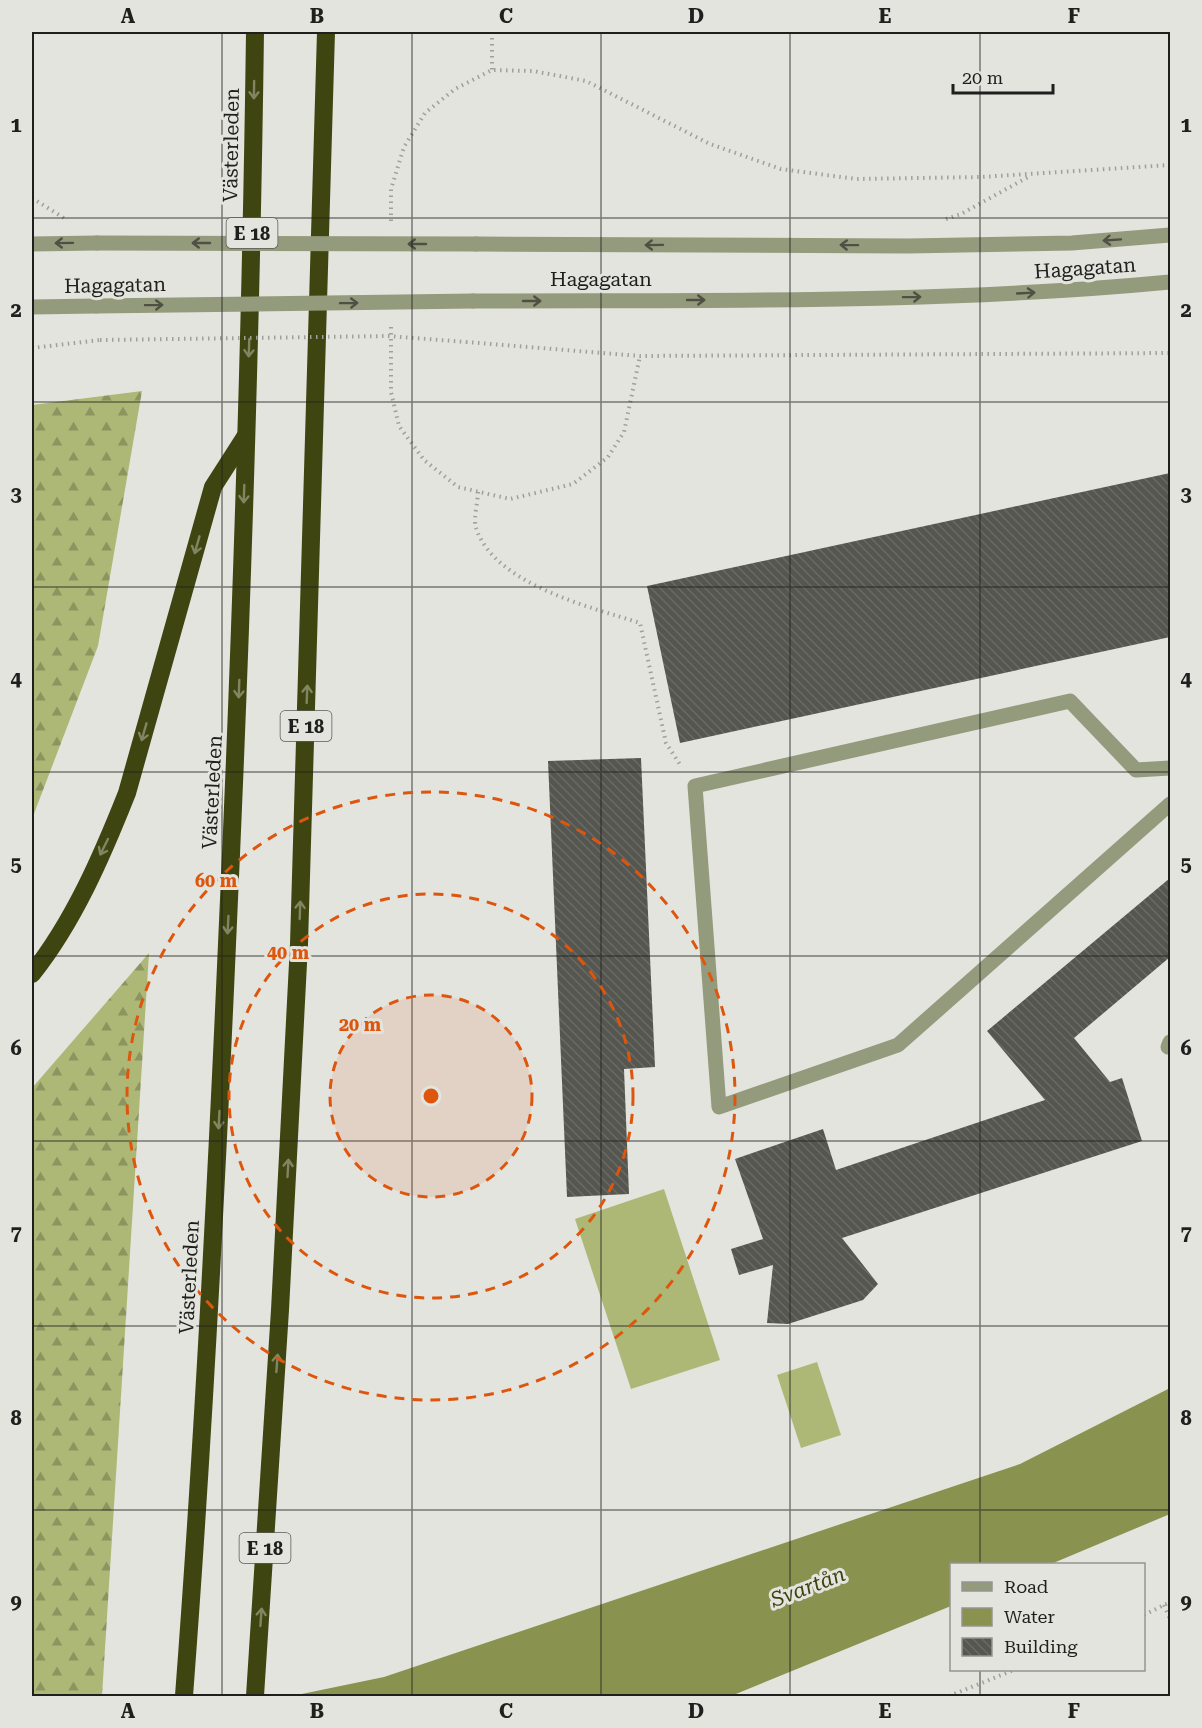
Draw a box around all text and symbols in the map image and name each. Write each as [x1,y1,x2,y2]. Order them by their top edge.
text: A [121,4,136,28]
text: B [310,4,324,28]
text: C [499,4,513,28]
text: D [688,4,704,28]
text: E [879,4,892,28]
text: F [1068,4,1080,28]
scale bar [953,57,1054,95]
text: 20 m [962,67,1003,88]
one-way arrow [248,79,260,99]
street label: Västerleden [218,88,244,202]
text: 1 [10,113,22,137]
text: 1 [1180,113,1192,137]
road number: E 18 [226,218,278,248]
one-way arrow [1103,235,1123,246]
one-way arrow [55,237,75,249]
one-way arrow [192,237,212,249]
one-way arrow [408,238,428,250]
one-way arrow [645,239,665,251]
one-way arrow [840,239,860,251]
street label: Hagagatan [1033,252,1137,284]
street label: Hagagatan [550,267,652,291]
street label: Hagagatan [64,272,166,298]
one-way arrow [1016,288,1036,299]
one-way arrow [901,292,921,303]
one-way arrow [685,294,705,306]
one-way arrow [521,295,541,307]
one-way arrow [339,297,359,308]
text: 2 [10,298,22,322]
text: 2 [1180,298,1192,322]
one-way arrow [144,299,164,311]
one-way arrow [243,337,254,357]
text: 3 [10,482,22,506]
text: 3 [1180,482,1192,506]
one-way arrow [239,483,250,503]
one-way arrow [191,535,202,554]
text: 4 [10,667,22,691]
text: 4 [1180,667,1192,691]
one-way arrow [233,678,244,698]
one-way arrow [301,685,312,705]
road number: E 18 [280,711,332,741]
one-way arrow [138,723,149,742]
street label: Västerleden [197,734,227,850]
one-way arrow [98,838,110,856]
text: 5 [10,852,22,876]
text: 5 [1180,852,1192,876]
text: 60 m [195,870,238,891]
one-way arrow [294,901,306,921]
one-way arrow [222,915,234,935]
text: 40 m [267,942,310,963]
text: 20 m [339,1014,382,1035]
text: 6 [10,1036,22,1060]
text: 6 [1180,1036,1192,1060]
centre of rings [421,1086,441,1106]
one-way arrow [214,1110,225,1130]
one-way arrow [282,1158,293,1178]
street label: Västerleden [174,1219,204,1335]
text: 7 [10,1221,22,1245]
text: 7 [1180,1221,1192,1245]
one-way arrow [271,1353,282,1373]
text: 8 [10,1406,22,1430]
text: 8 [1180,1406,1192,1430]
road number: E 18 [240,1533,290,1563]
water label: Svartån [766,1562,849,1613]
legend [950,1563,1145,1671]
text: Road [1004,1576,1049,1597]
text: 9 [10,1590,22,1614]
text: 9 [1180,1590,1192,1614]
text: Water [1004,1606,1055,1627]
one-way arrow [255,1607,266,1627]
text: Building [1004,1636,1078,1657]
text: A [121,1699,136,1723]
text: B [310,1699,324,1723]
text: C [499,1699,513,1723]
text: D [688,1699,704,1723]
text: E [879,1699,892,1723]
text: F [1068,1699,1080,1723]

